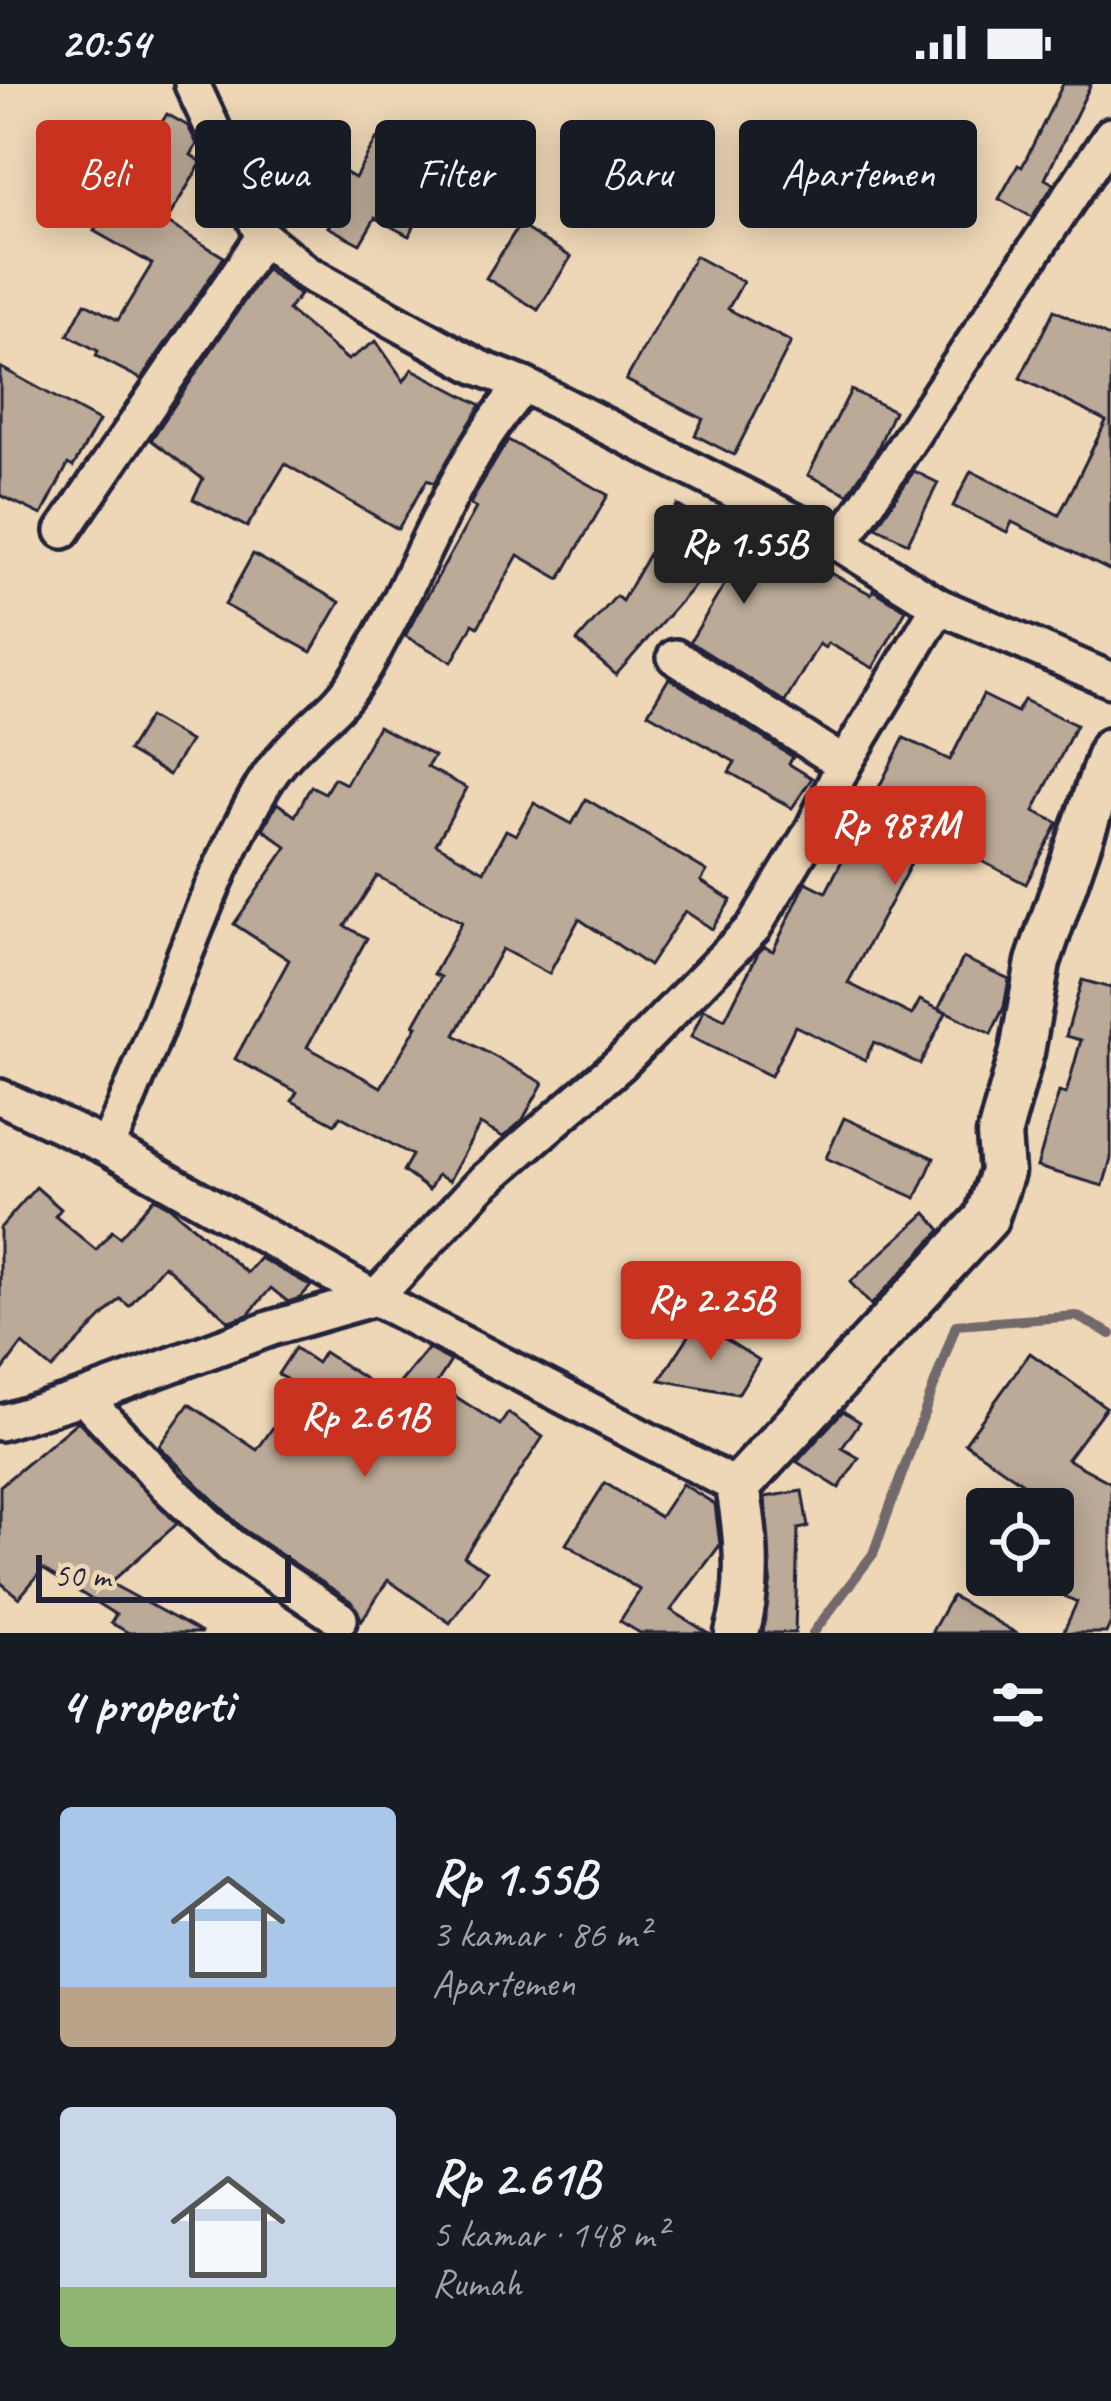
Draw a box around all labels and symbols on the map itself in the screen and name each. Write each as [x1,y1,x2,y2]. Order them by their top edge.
pin: Rp 1.55B [620,505,868,607]
pin: Rp 987M [784,786,1006,888]
pin: Rp 2.25B [587,1261,835,1363]
pin: Rp 2.61B [241,1378,489,1480]
scale bar [36,1549,291,1602]

